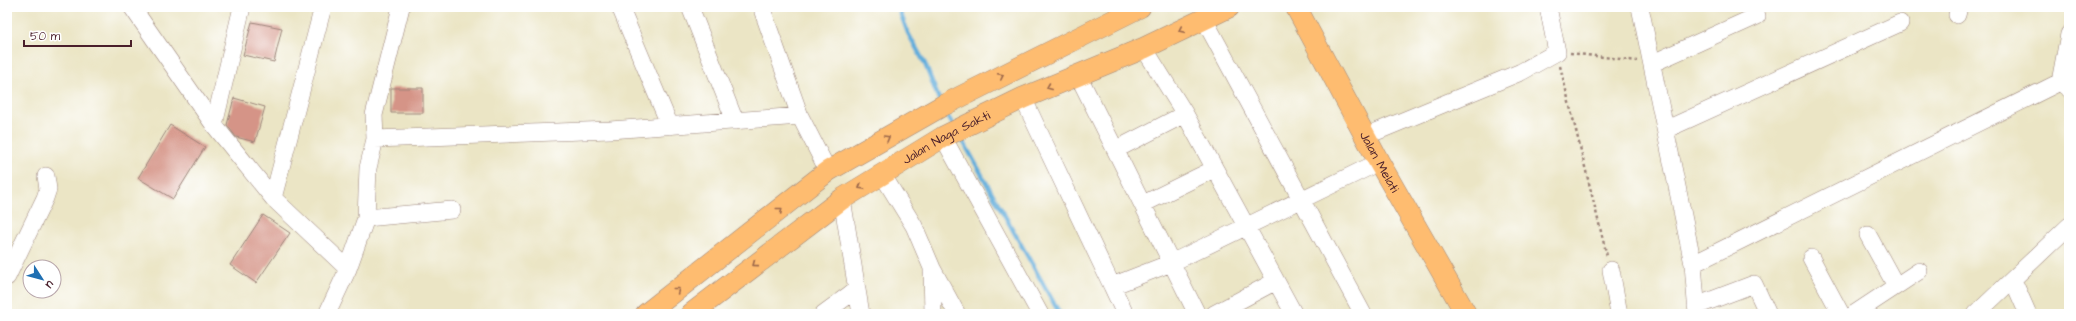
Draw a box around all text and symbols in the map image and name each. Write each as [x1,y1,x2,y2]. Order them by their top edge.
scale bar [24,22,131,48]
one-way arrow [1178,25,1186,33]
text: 50 m [30,28,61,45]
one-way arrow [997,73,1005,81]
one-way arrow [1046,82,1054,90]
street label: Jalan Naga Sakti [899,106,993,169]
street label: Jalan Melati [1355,128,1404,196]
one-way arrow [883,135,890,142]
one-way arrow [858,183,865,190]
one-way arrow [775,208,782,215]
north arrow [22,259,62,299]
one-way arrow [753,259,760,266]
text: U [42,277,58,291]
one-way arrow [673,287,680,295]

